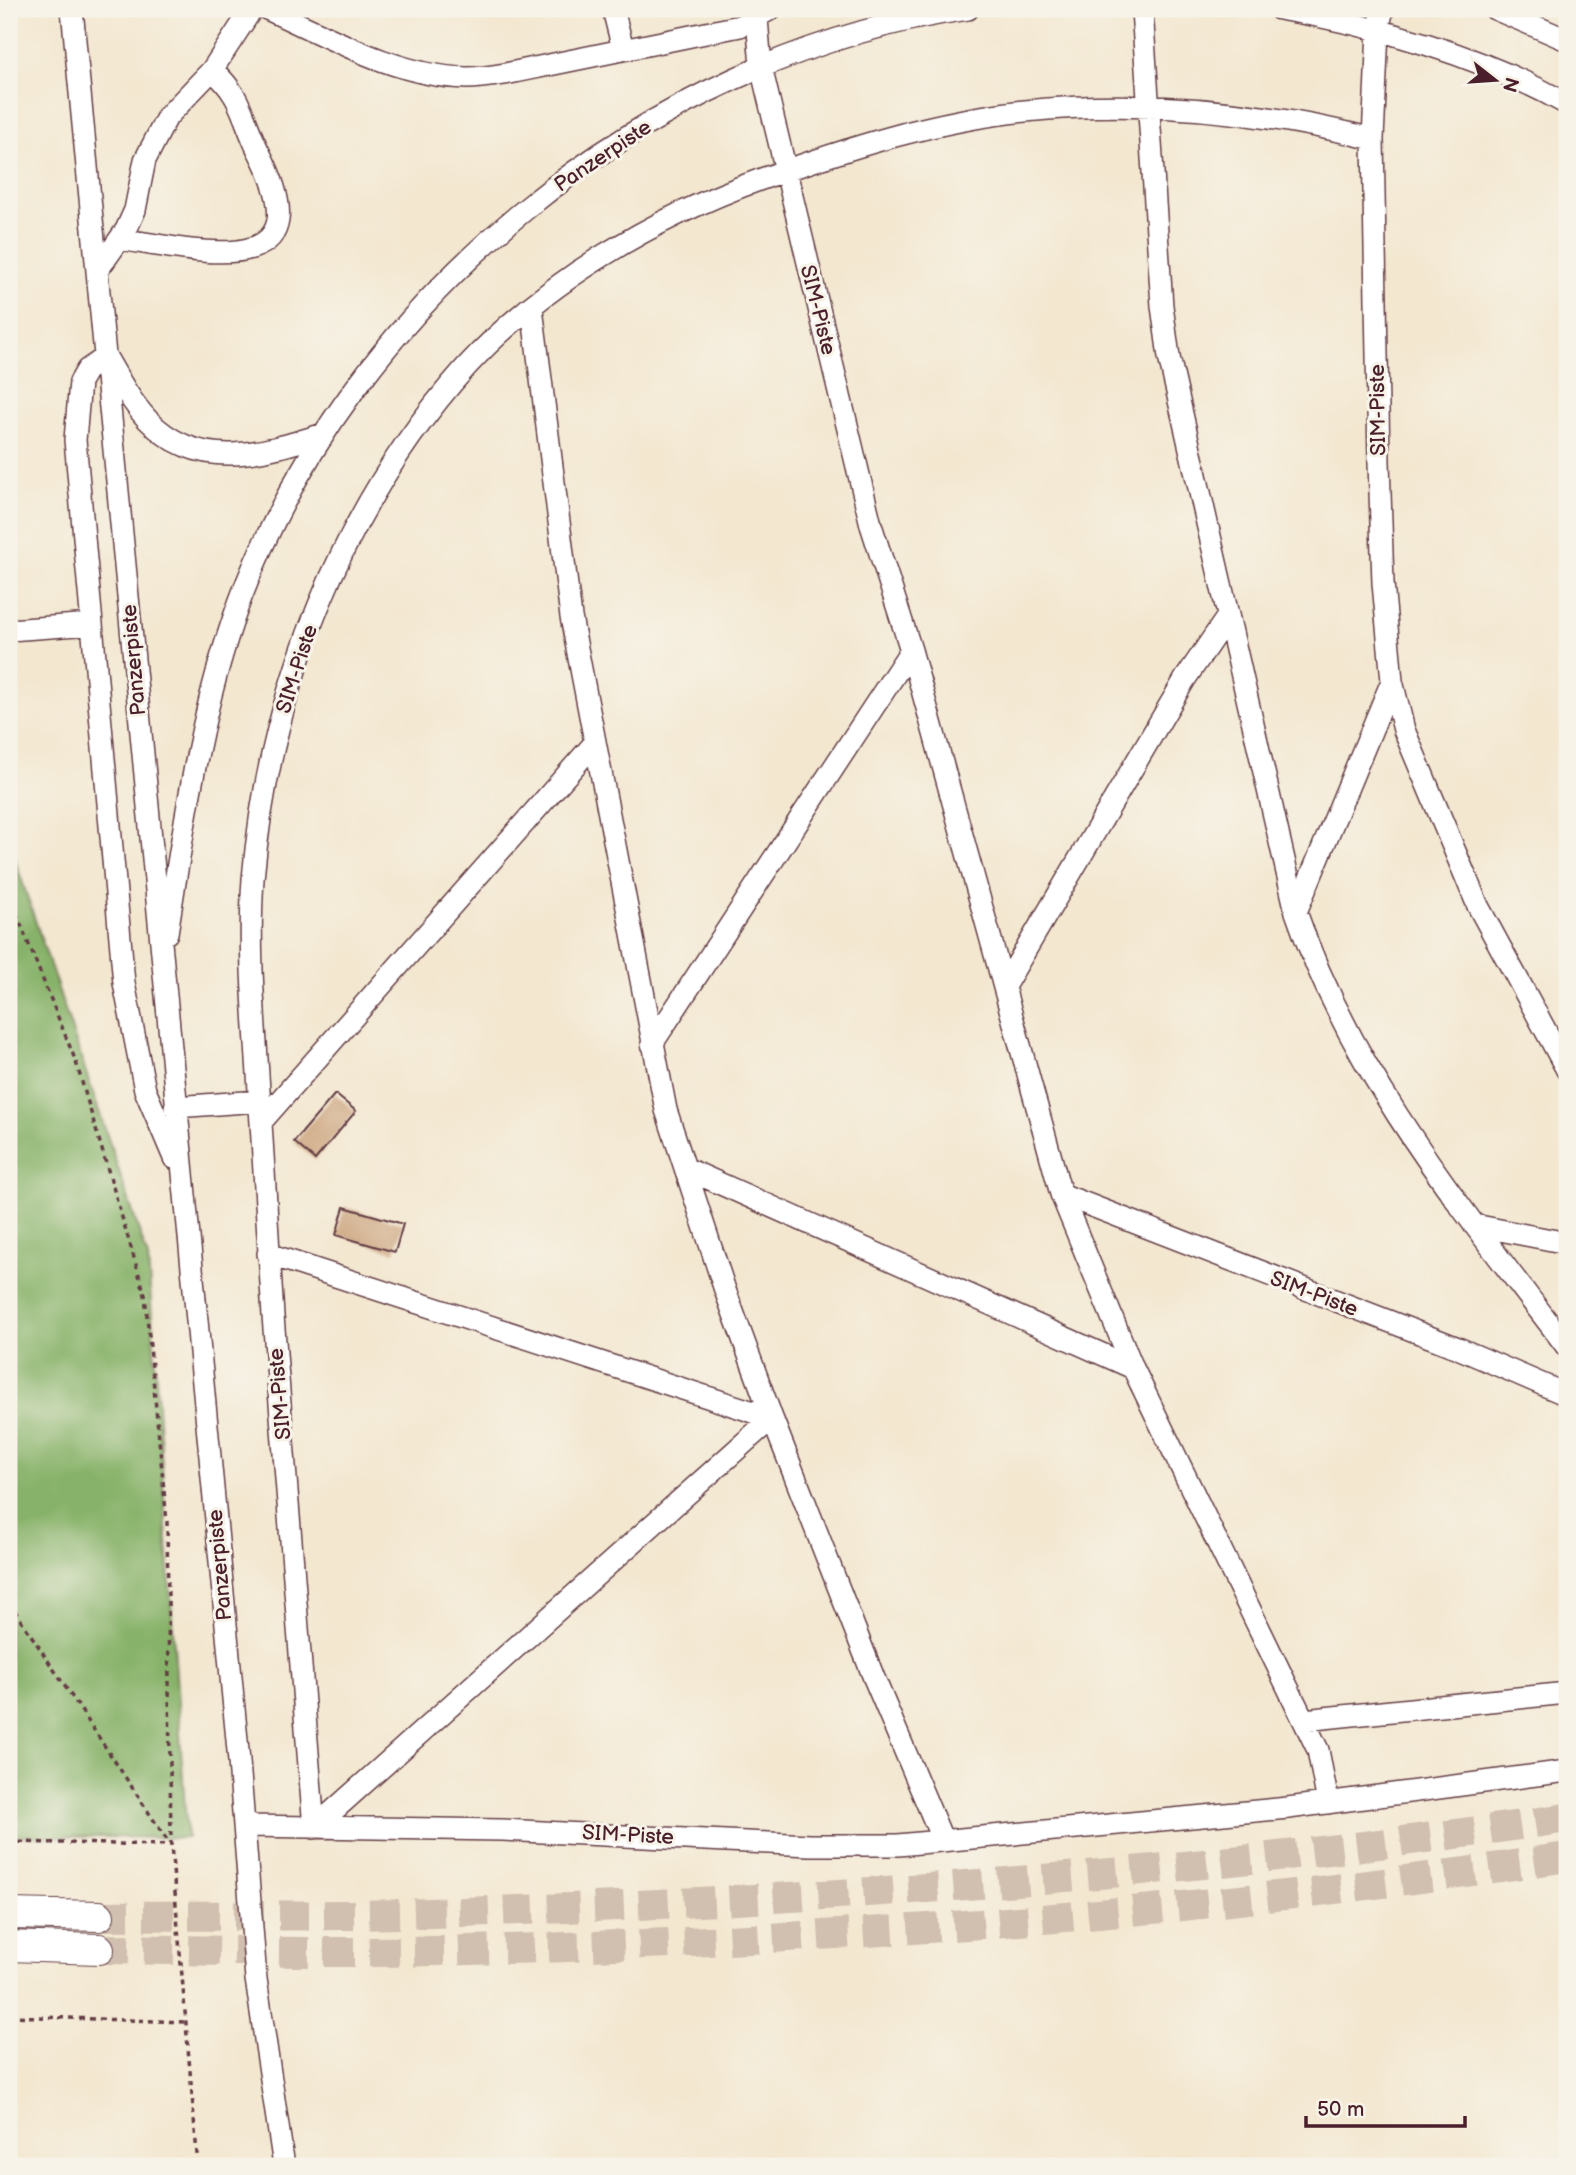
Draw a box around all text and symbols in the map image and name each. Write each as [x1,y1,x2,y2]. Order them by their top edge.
north arrow [1460,46,1530,116]
text: N [1497,74,1523,95]
street label: Panzerpiste [550,114,656,198]
street label: SIM-Piste [795,262,841,358]
street label: SIM-Piste [1365,364,1391,456]
street label: Panzerpiste [117,603,151,717]
street label: SIM-Piste [271,621,323,717]
street label: SIM-Piste [1267,1266,1361,1322]
street label: SIM-Piste [264,1347,296,1441]
street label: Panzerpiste [203,1508,237,1622]
street label: SIM-Piste [582,1820,674,1850]
scale bar [1306,2084,1466,2128]
text: 50 m [1317,2097,1364,2122]

